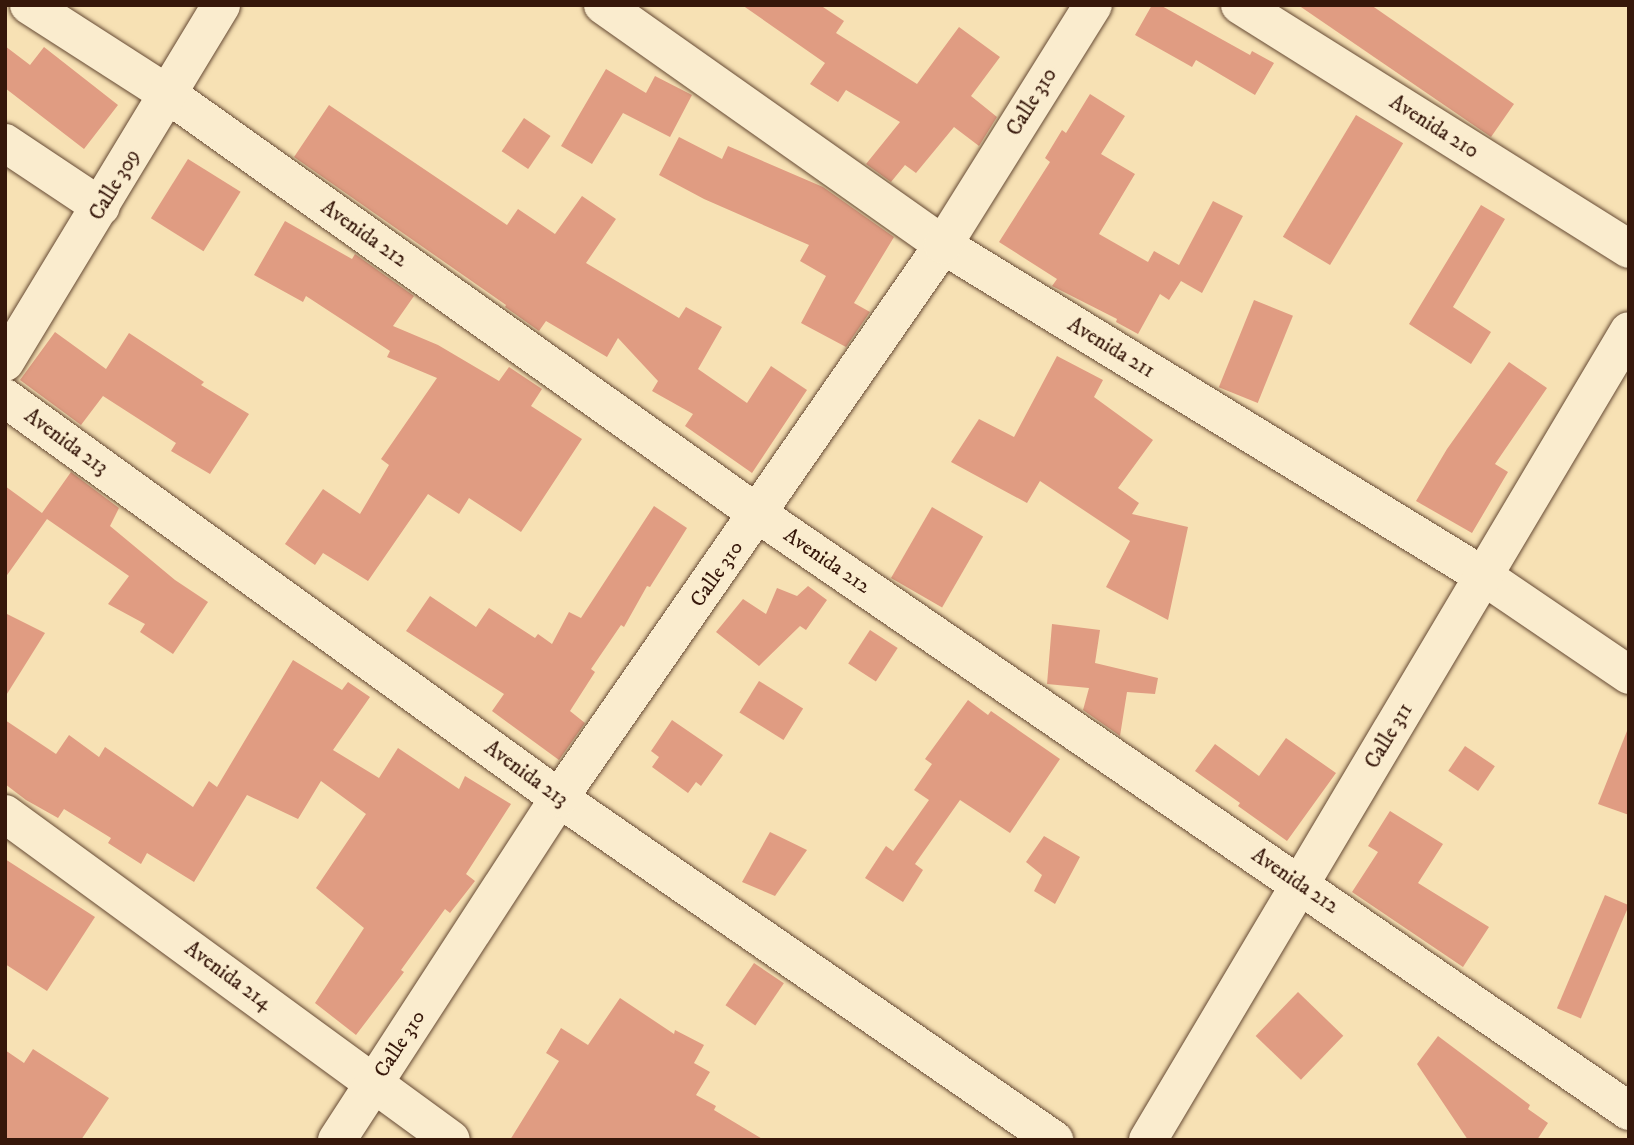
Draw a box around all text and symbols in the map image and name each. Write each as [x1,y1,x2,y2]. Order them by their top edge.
street label: Calle 310 [1001,63,1063,141]
street label: Avenida 210 [1385,90,1483,164]
street label: Calle 309 [84,145,146,225]
street label: Avenida 212 [316,195,412,273]
street label: Avenida 211 [1063,312,1159,384]
street label: Avenida 213 [19,403,113,481]
street label: Avenida 212 [779,523,875,599]
street label: Calle 310 [685,536,749,612]
street label: Calle 311 [1360,699,1418,773]
street label: Avenida 213 [479,735,573,813]
street label: Avenida 212 [1247,843,1343,919]
street label: Avenida 214 [180,936,276,1016]
street label: Calle 310 [369,1006,431,1082]

